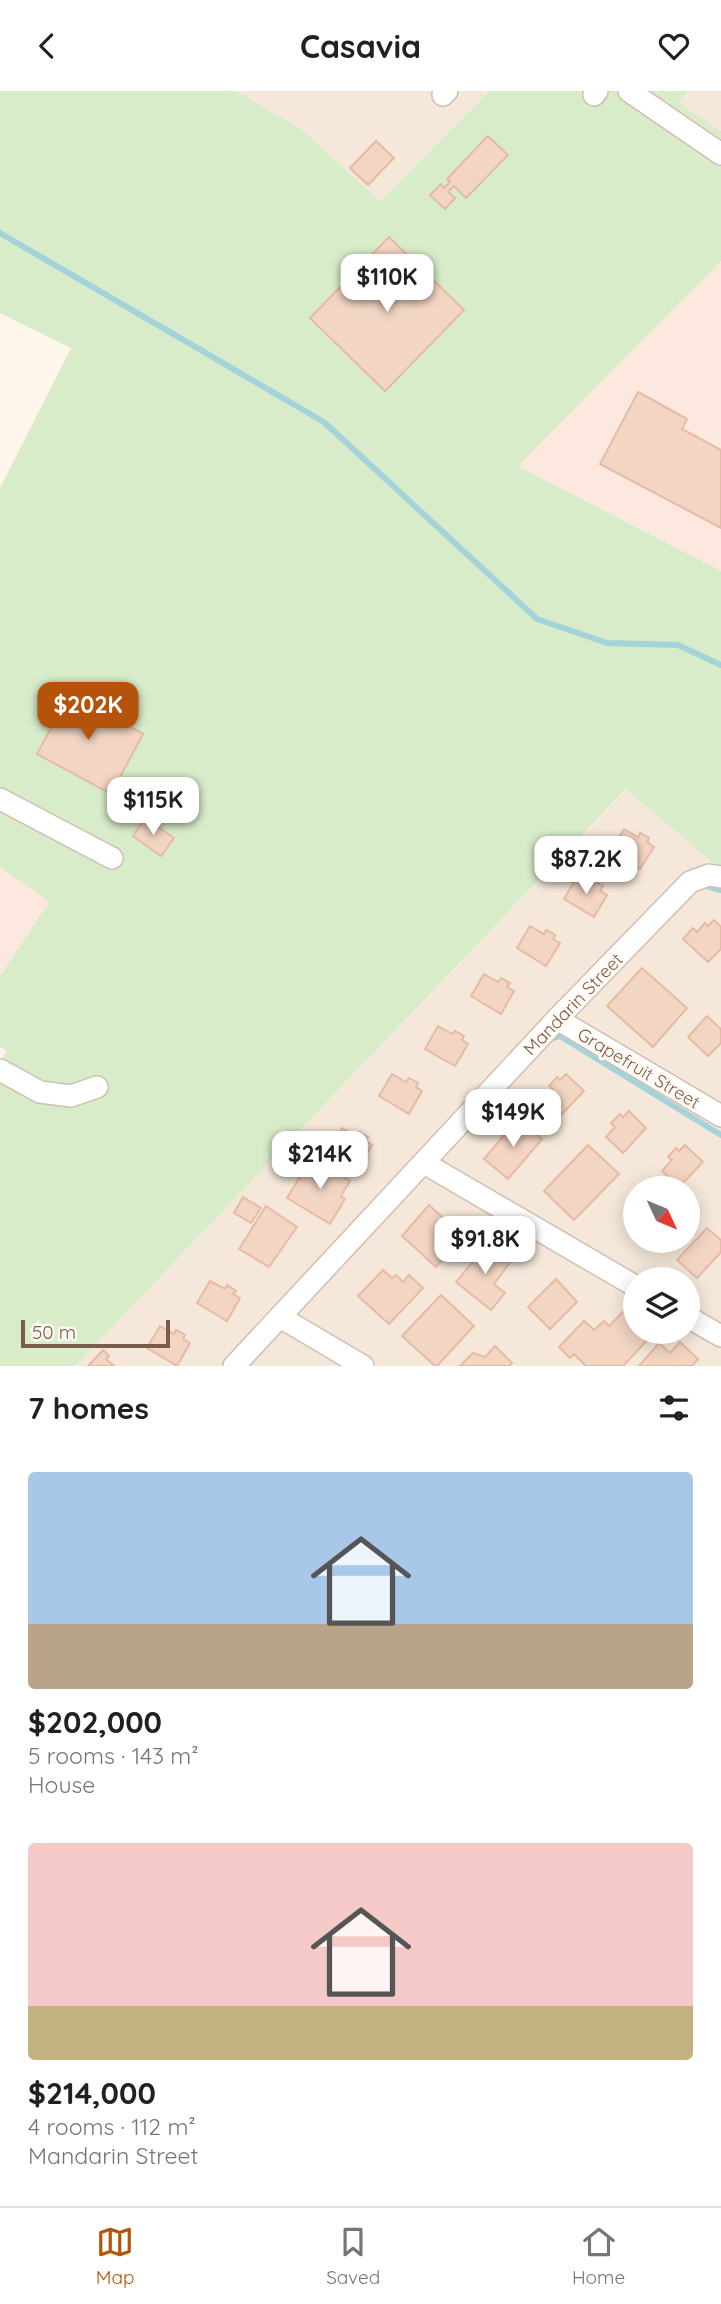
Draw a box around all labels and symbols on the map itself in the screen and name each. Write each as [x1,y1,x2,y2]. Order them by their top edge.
pin: $110K [338,255,436,314]
pin: $202K [39,683,137,742]
pin: $115K [104,777,202,837]
pin: $87.2K [529,837,643,896]
street label: Mandarin Street [518,948,628,1060]
street label: Grapefruit Street [574,1022,704,1114]
pin: $149K [464,1089,562,1149]
pin: $214K [271,1131,369,1191]
north arrow [623,1176,700,1253]
pin: $91.8K [428,1217,542,1276]
scale bar [21,1317,170,1349]

